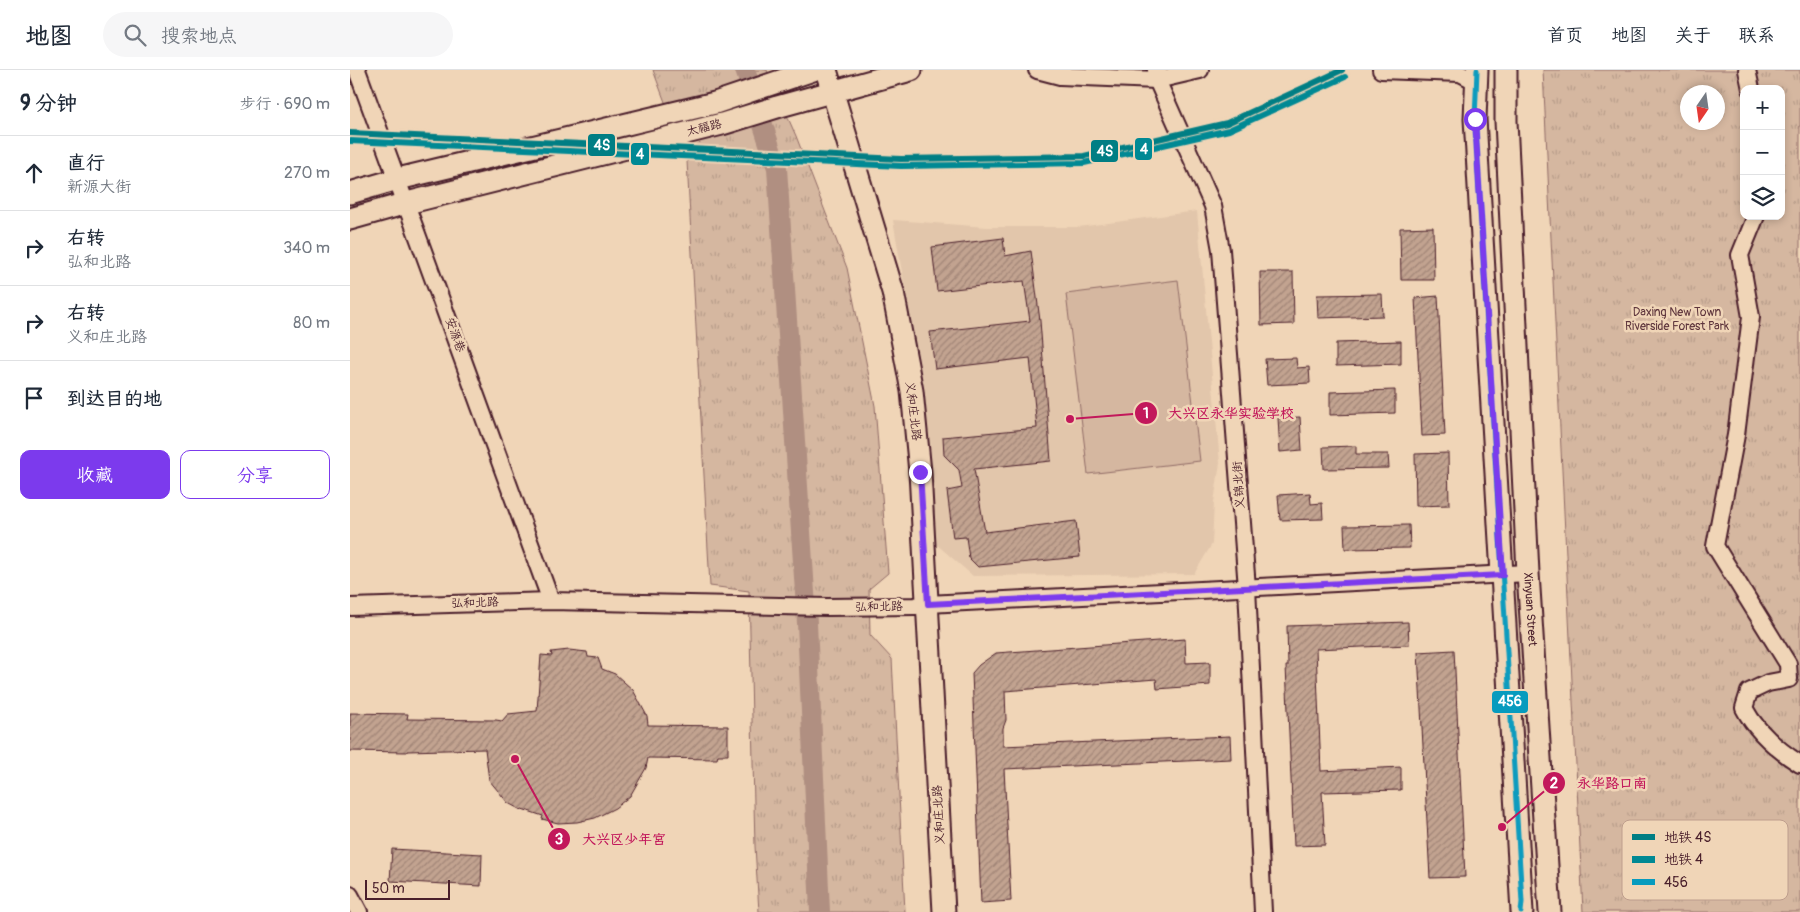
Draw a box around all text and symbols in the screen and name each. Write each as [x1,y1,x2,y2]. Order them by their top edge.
search box [103,12,453,57]
icon: search [121,21,149,49]
text: 地图 [25,22,73,51]
text: 搜索地点 [161,24,237,48]
text: 首页 [1547,24,1583,47]
text: 地图 [1611,24,1647,47]
text: 关于 [1675,24,1711,47]
text: 联系 [1739,24,1775,47]
north arrow [1680,85,1725,130]
map controls [1740,85,1785,220]
button: + [1740,85,1785,130]
text: 9 分钟 [20,90,77,117]
text: 步行 · 690 m [240,94,330,114]
route start [1464,108,1487,131]
street label: 太福路 [685,116,723,140]
button: − [1740,130,1785,175]
line badge: 4S [587,133,616,157]
text: 4S [594,137,610,154]
line badge: 4 [1134,137,1153,161]
line badge: 4S [1090,139,1119,163]
text: 4 [1140,141,1149,158]
line badge: 4 [630,142,650,166]
text: 4S [1097,143,1113,160]
text: 4 [636,146,645,163]
text: 直行 [67,151,105,175]
icon: ahead [20,159,48,187]
text: 270 m [284,163,330,183]
button: layers [1740,175,1785,220]
text: 新源大街 [67,177,131,197]
text: 右转 [67,226,105,250]
icon: right [20,234,48,262]
text: 340 m [283,238,330,258]
text: 弘和北路 [67,252,131,272]
text: 右转 [67,301,105,325]
park label: Daxing New Town Riverside Forest Park [1625,305,1729,334]
icon: right [20,309,48,337]
text: 80 m [293,313,330,333]
street label: 安源巷 [442,316,468,354]
text: 义和庄北路 [67,327,147,347]
street label: 义和庄北路 [902,380,924,442]
icon: arrive [20,384,48,412]
text: 到达目的地 [67,387,162,411]
callout: 大兴区永华实验学校 [1133,398,1304,427]
text: 1 [1143,404,1149,423]
text: 大兴区永华实验学校 [1168,405,1294,422]
button: 收藏 [20,450,170,499]
button: 分享 [180,450,330,499]
route end [909,461,932,484]
street label: 义锦北街 [1230,461,1248,509]
street label: Xinyuan Street [1520,572,1540,647]
street label: 弘和北路 [451,595,499,611]
street label: 弘和北路 [855,599,903,615]
line badge: 456 [1491,690,1529,714]
text: 456 [1498,693,1522,710]
callout: 永华路口南 [1542,768,1657,797]
text: 2 [1550,774,1558,793]
text: 永华路口南 [1577,775,1647,792]
street label: 义和庄北路 [930,785,948,845]
legend [1622,820,1788,900]
callout: 大兴区少年宫 [547,825,676,854]
text: 地铁 4S [1664,829,1711,846]
text: 3 [555,830,563,849]
text: 大兴区少年宫 [582,831,666,848]
text: 地铁 4 [1664,851,1703,868]
text: 456 [1664,874,1688,891]
scale bar [365,877,450,900]
text: 50 m [372,880,405,897]

